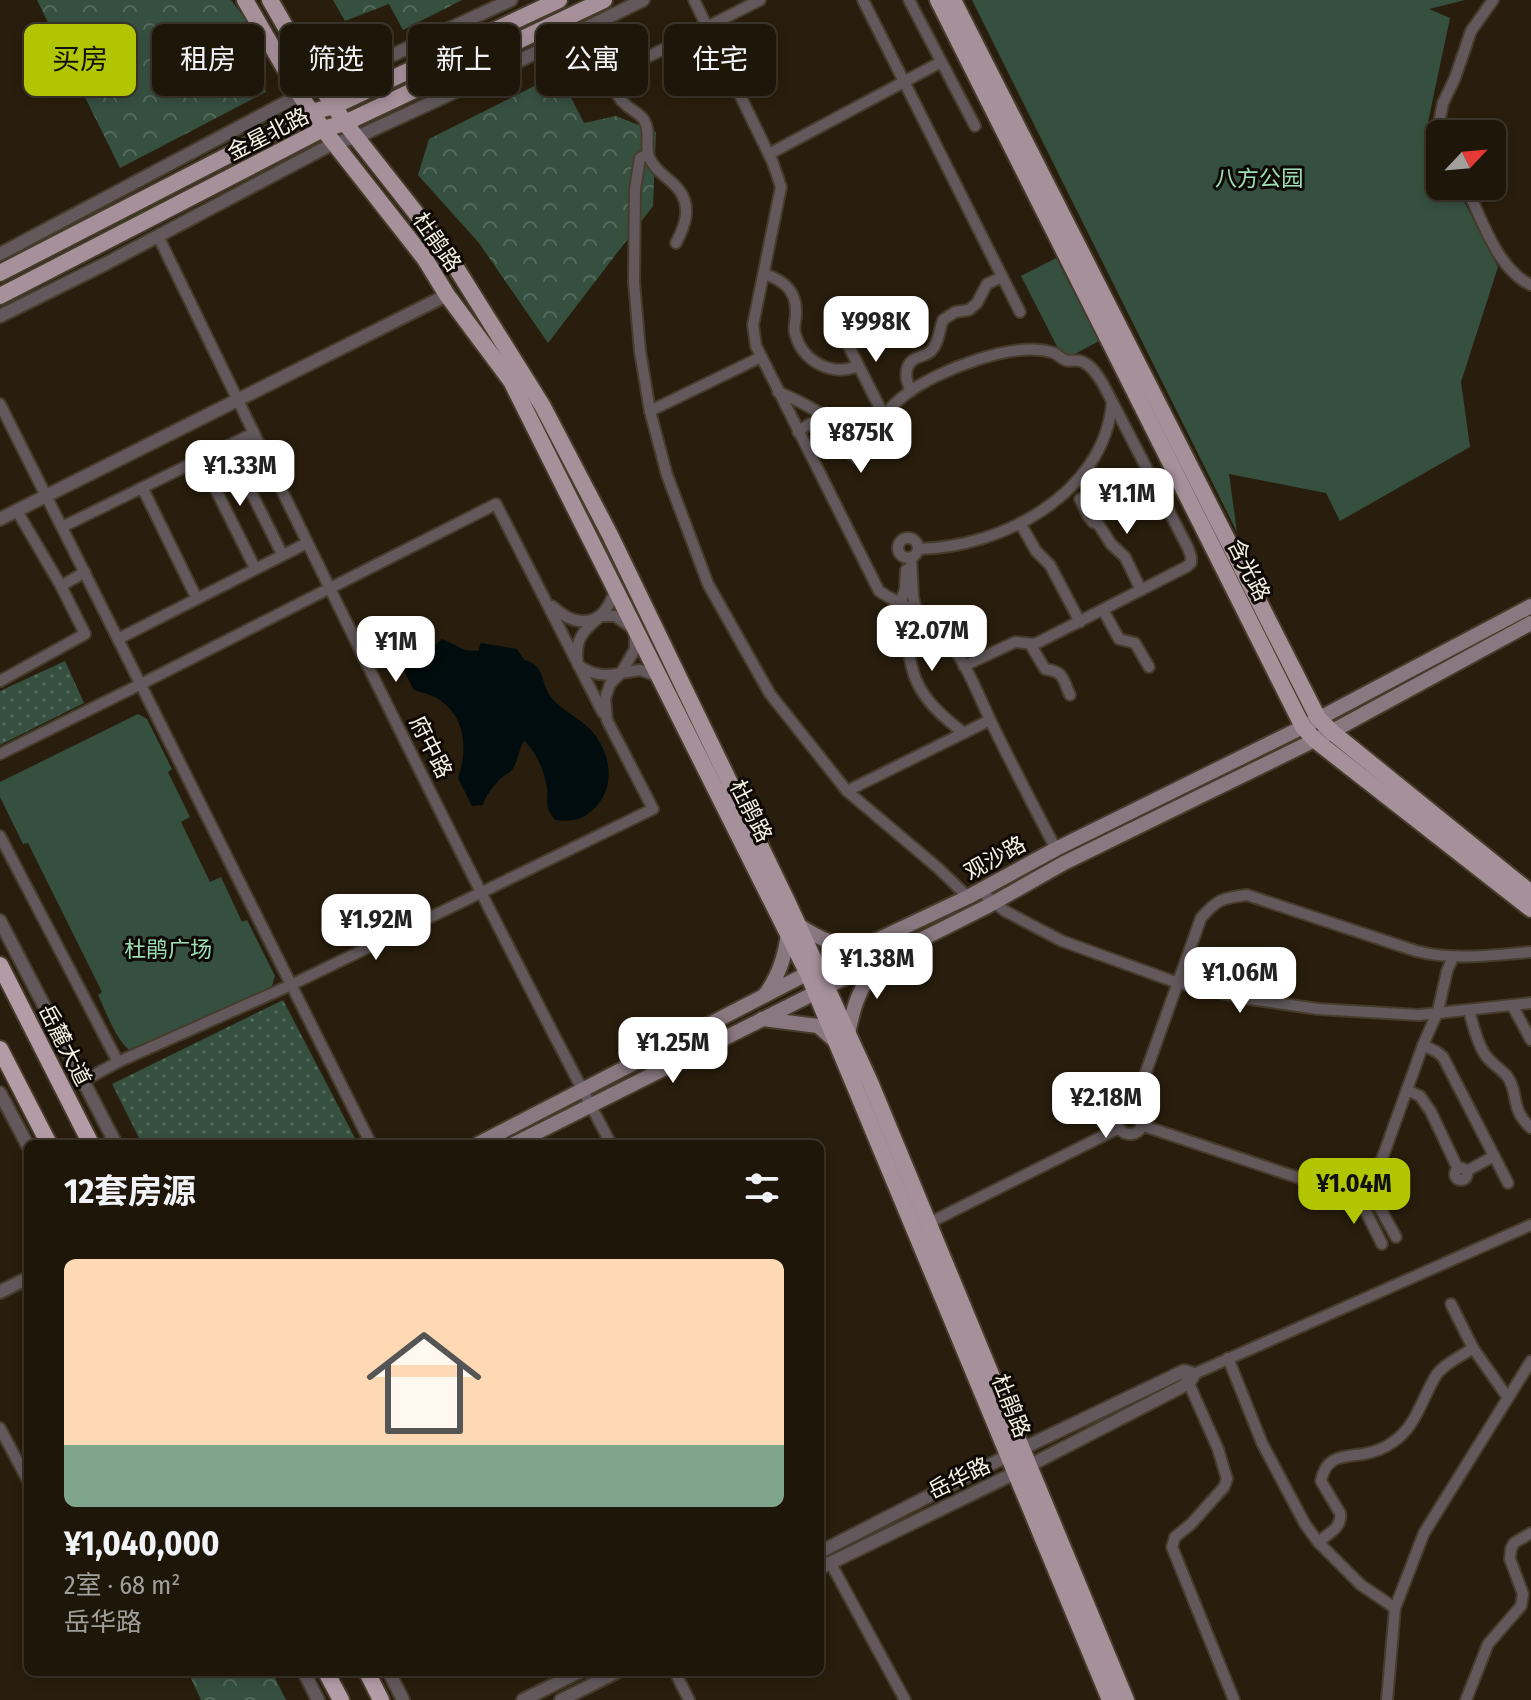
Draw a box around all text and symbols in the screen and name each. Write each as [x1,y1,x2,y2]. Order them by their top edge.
chip: 买房 [24,24,136,96]
chip: 租房 [152,24,264,96]
chip: 筛选 [280,24,392,96]
chip: 新上 [408,24,520,96]
chip: 公寓 [536,24,648,96]
chip: 住宅 [664,24,776,96]
street label: 金星北路 [223,102,313,166]
north arrow [1426,120,1506,200]
map controls [1426,120,1506,200]
park label: 八方公园 [1215,165,1303,192]
street label: 杜鹃路 [407,207,467,277]
pin: ¥998K [820,296,932,364]
text: ¥998K [842,306,910,337]
pin: ¥875K [805,407,917,475]
text: ¥875K [828,417,894,448]
pin: ¥1.33M [175,440,305,508]
text: ¥1.33M [203,450,277,481]
pin: ¥1.1M [1071,468,1183,536]
text: ¥1.1M [1099,478,1155,509]
street label: 含光路 [1222,534,1276,606]
pin: ¥2.07M [867,605,997,673]
text: ¥2.07M [895,615,969,646]
pin: ¥1M [357,616,435,684]
text: ¥1M [375,626,417,657]
street label: 府中路 [404,711,458,783]
street label: 杜鹃路 [724,775,778,847]
street label: 观沙路 [960,830,1030,886]
pin: ¥1.92M [311,894,441,962]
text: ¥1.92M [340,904,412,935]
pin: ¥1.38M [812,933,942,1001]
park label: 杜鹃广场 [124,936,212,963]
text: ¥1.38M [840,943,914,974]
pin: ¥1.06M [1175,947,1305,1015]
text: ¥1.06M [1202,957,1278,988]
street label: 岳麓大道 [33,1000,97,1090]
pin: ¥1.25M [608,1017,738,1085]
text: ¥1.25M [636,1027,710,1058]
pin: ¥2.18M [1041,1072,1171,1140]
text: ¥2.18M [1070,1082,1142,1113]
pin: ¥1.04M [1289,1158,1419,1226]
icon: filters [740,1166,784,1210]
text: ¥1.04M [1316,1168,1392,1199]
text: 12套房源 [64,1171,196,1212]
icon: home [352,1311,496,1455]
street label: 杜鹃路 [986,1370,1036,1442]
street label: 岳华路 [923,1451,995,1505]
text: ¥1,040,000 [64,1523,220,1564]
text: 2室 · 68 m² [64,1570,180,1601]
text: 岳华路 [64,1607,142,1638]

